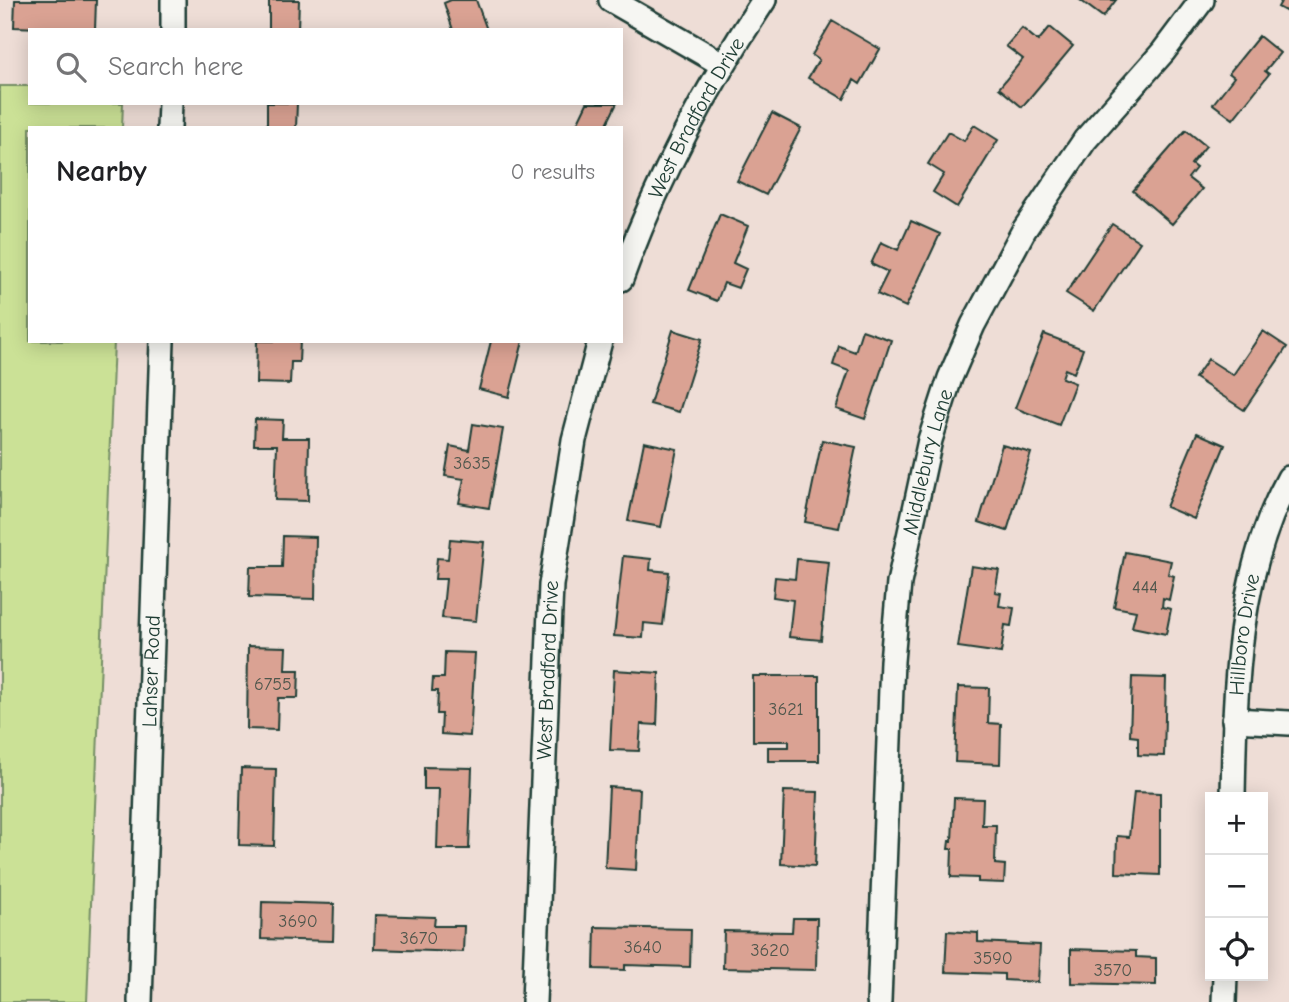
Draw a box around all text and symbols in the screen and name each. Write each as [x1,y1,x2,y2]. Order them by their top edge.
search box [28,28,623,105]
street label: West Bradford Drive [643,33,749,202]
icon: search [52,48,90,86]
text: Search here [108,52,243,82]
text: Nearby [56,154,147,189]
text: 0 results [511,158,595,185]
street label: Middlebury Lane [898,386,958,537]
house number: 3635 [453,453,491,474]
street label: Hillboro Drive [1224,571,1264,696]
house number: 444 [1132,577,1158,598]
street label: West Bradford Drive [532,580,563,761]
street label: Lahser Road [137,615,165,728]
house number: 6755 [254,674,292,695]
house number: 3621 [768,699,804,720]
map controls [1205,792,1268,981]
button: + [1205,792,1268,855]
button: − [1205,855,1268,918]
house number: 3690 [278,911,318,932]
button: locate [1205,918,1268,981]
house number: 3670 [400,928,438,949]
house number: 3640 [624,937,662,958]
house number: 3620 [750,940,790,961]
house number: 3590 [973,948,1013,969]
house number: 3570 [1094,960,1132,981]

